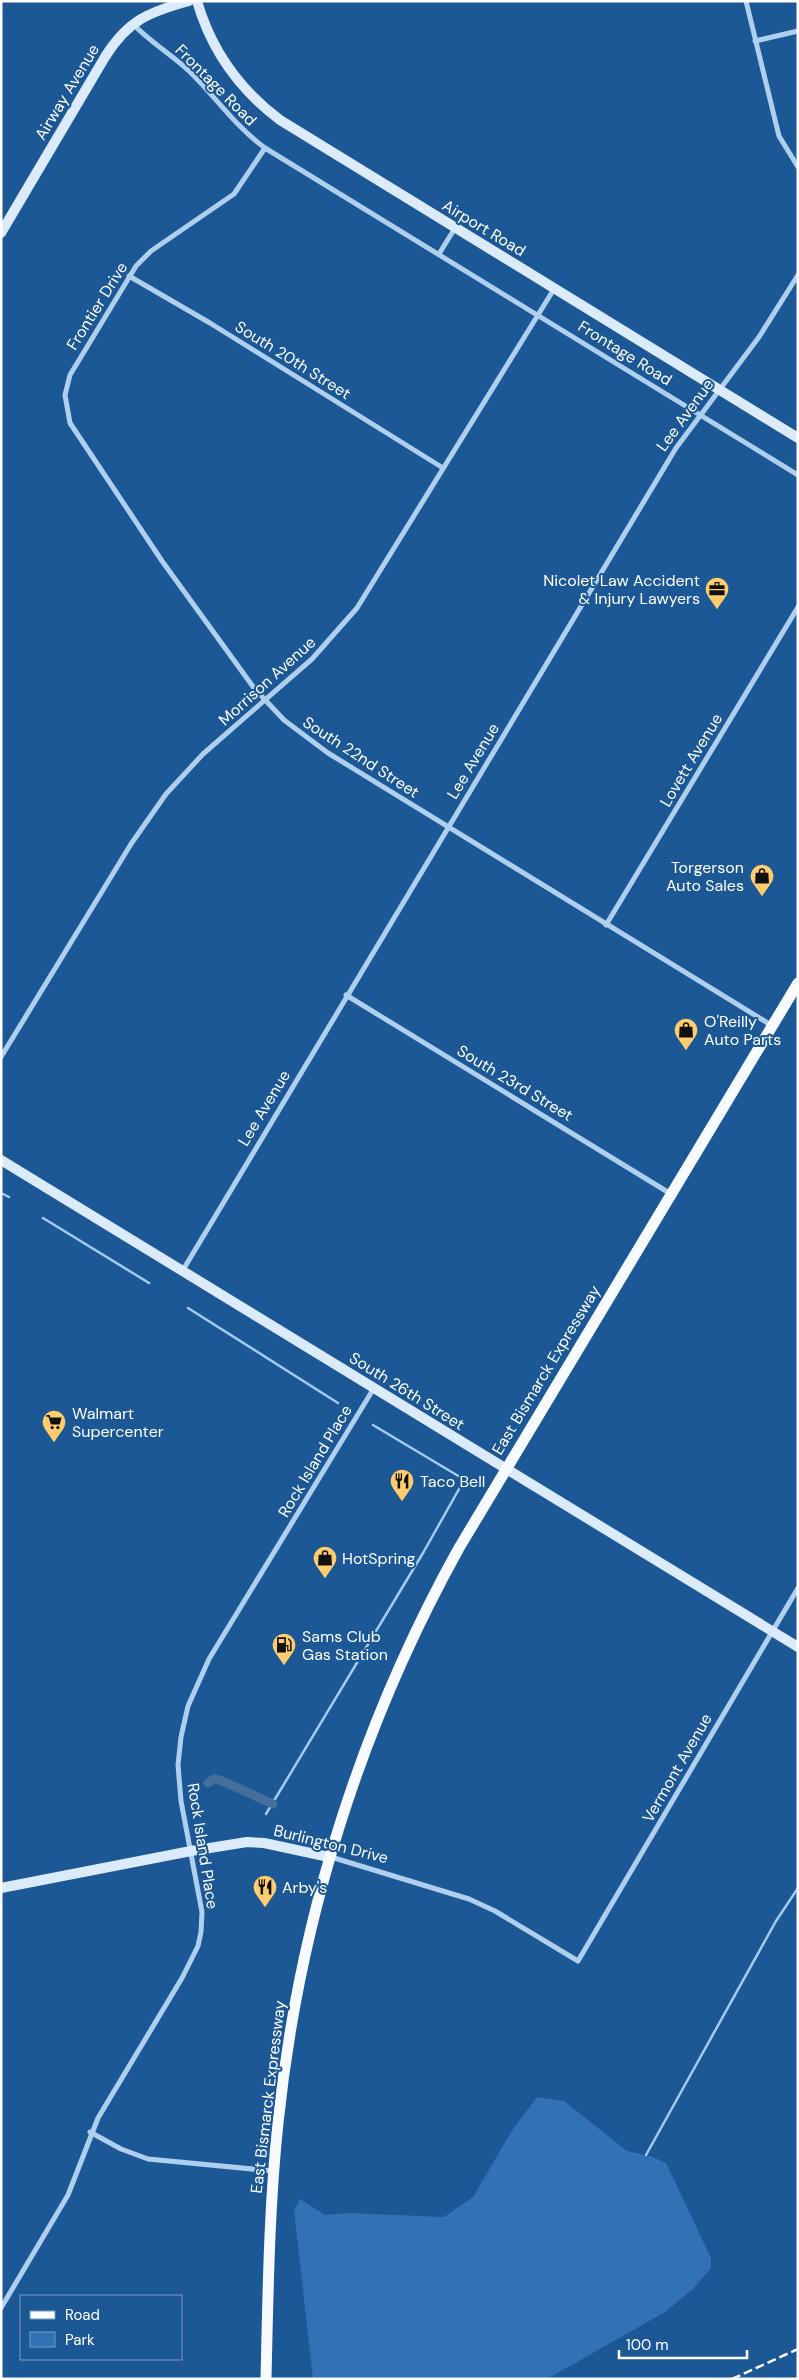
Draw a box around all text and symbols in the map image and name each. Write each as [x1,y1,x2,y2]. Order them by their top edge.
street label: Airway Avenue [30,40,104,144]
street label: Frontage Road [171,40,261,130]
street label: Airport Road [438,195,530,261]
street label: Frontier Drive [62,258,132,354]
street label: South 20th Street [231,316,355,404]
street label: Frontage Road [574,316,676,390]
street label: Lee Avenue [652,374,718,456]
place label: Nicolet Law Accident & Injury Lawyers [543,570,700,609]
office icon: Nicolet Law Accident & Injury Lawyers [704,576,730,610]
street label: Morrison Avenue [214,632,320,730]
street label: Lovett Avenue [655,710,727,810]
street label: South 22nd Street [299,711,423,803]
street label: Lee Avenue [442,719,504,803]
place label: Torgerson Auto Sales [666,857,744,896]
shop icon: Torgerson Auto Sales [749,863,775,897]
place label: O'Reilly Auto Parts [704,1011,781,1050]
shop icon: O'Reilly Auto Parts [673,1017,699,1051]
street label: South 23rd Street [453,1040,577,1126]
street label: Lee Avenue [233,1066,295,1150]
street label: East Bismarck Expressway [487,1281,605,1459]
street label: South 26th Street [345,1347,469,1435]
street label: Rock Island Place [273,1401,357,1521]
place label: Walmart Supercenter [72,1403,164,1442]
supermarket icon: Walmart Supercenter [41,1409,67,1443]
restaurant icon: Taco Bell [389,1468,415,1502]
place label: Taco Bell [420,1471,485,1492]
shop icon: HotSpring [312,1545,338,1579]
place label: HotSpring [342,1548,416,1569]
place label: Sams Club Gas Station [302,1626,388,1665]
fuel station icon: Sams Club Gas Station [271,1632,297,1666]
street label: Vermont Avenue [637,1710,717,1826]
street label: Rock Island Place [183,1781,223,1911]
street label: Burlington Drive [272,1820,390,1868]
restaurant icon: Arby's [252,1874,278,1908]
place label: Arby's [282,1877,327,1898]
street label: East Bismarck Expressway [246,1999,290,2195]
legend [20,2295,182,2360]
text: Road [65,2305,100,2325]
scale bar [619,2328,746,2360]
text: Park [65,2330,95,2350]
text: 100 m [626,2335,669,2355]

